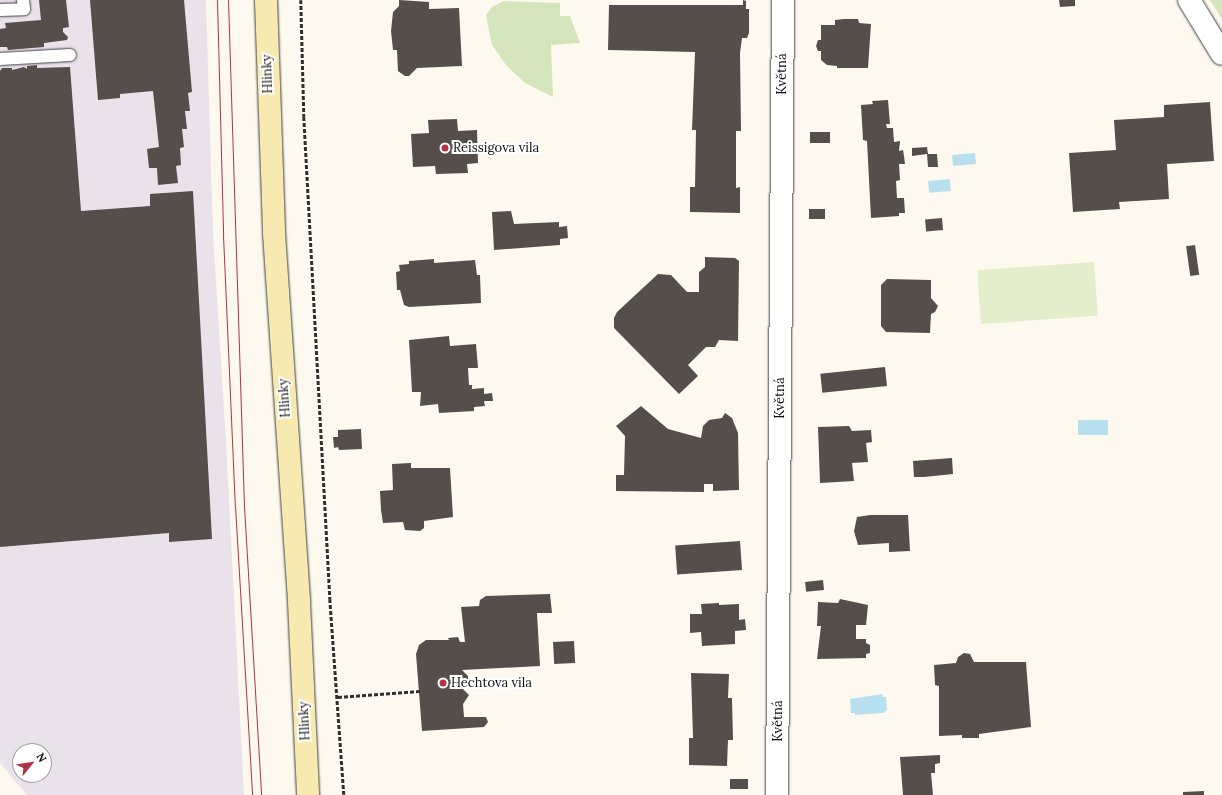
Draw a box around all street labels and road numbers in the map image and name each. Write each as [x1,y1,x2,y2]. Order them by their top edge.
street label: Květná [774,53,790,95]
street label: Hlinky [260,54,276,94]
street label: Květná [772,377,788,419]
street label: Hlinky [276,378,294,418]
street label: Květná [770,700,786,742]
street label: Hlinky [296,701,314,741]

